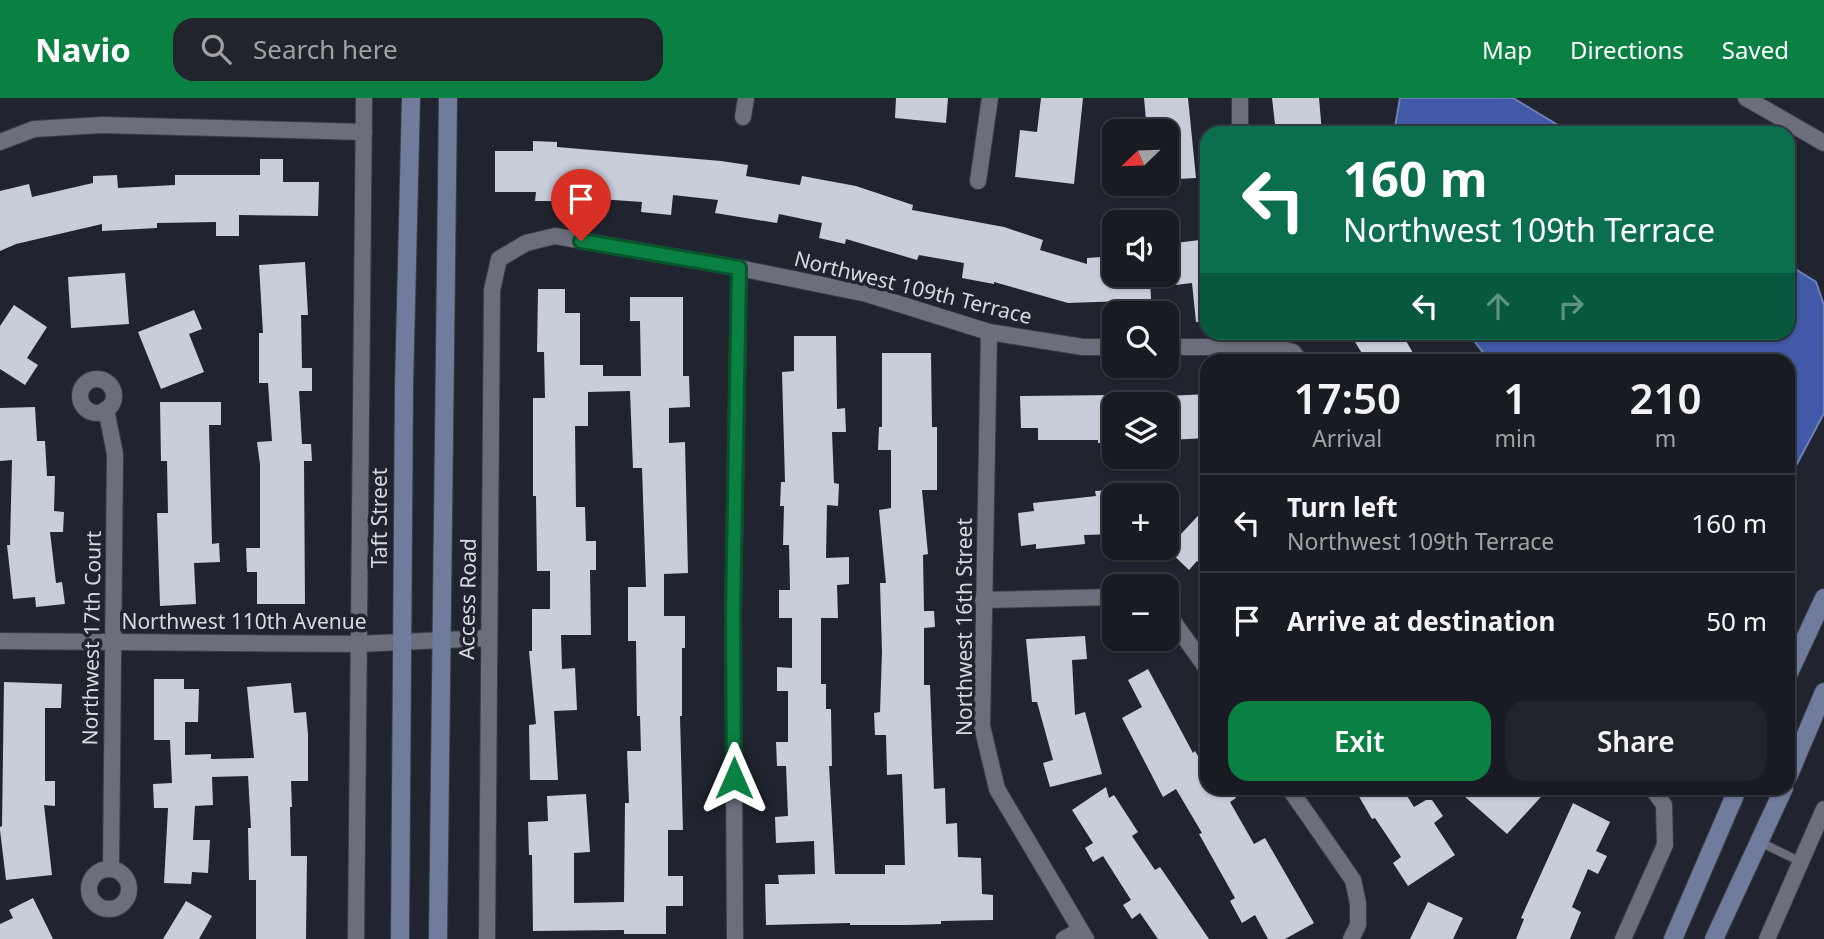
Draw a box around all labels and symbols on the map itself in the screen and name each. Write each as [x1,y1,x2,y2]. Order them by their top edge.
north arrow [1102,119,1180,196]
pin [551,169,611,241]
street label: Northwest 109th Terrace [791,244,1035,330]
street label: Taft Street [365,467,393,568]
street label: Northwest 16th Street [950,518,978,736]
street label: Northwest 17th Court [75,530,107,746]
street label: Access Road [452,538,482,660]
street label: Northwest 110th Avenue [121,607,367,635]
position arrow [697,741,771,815]

